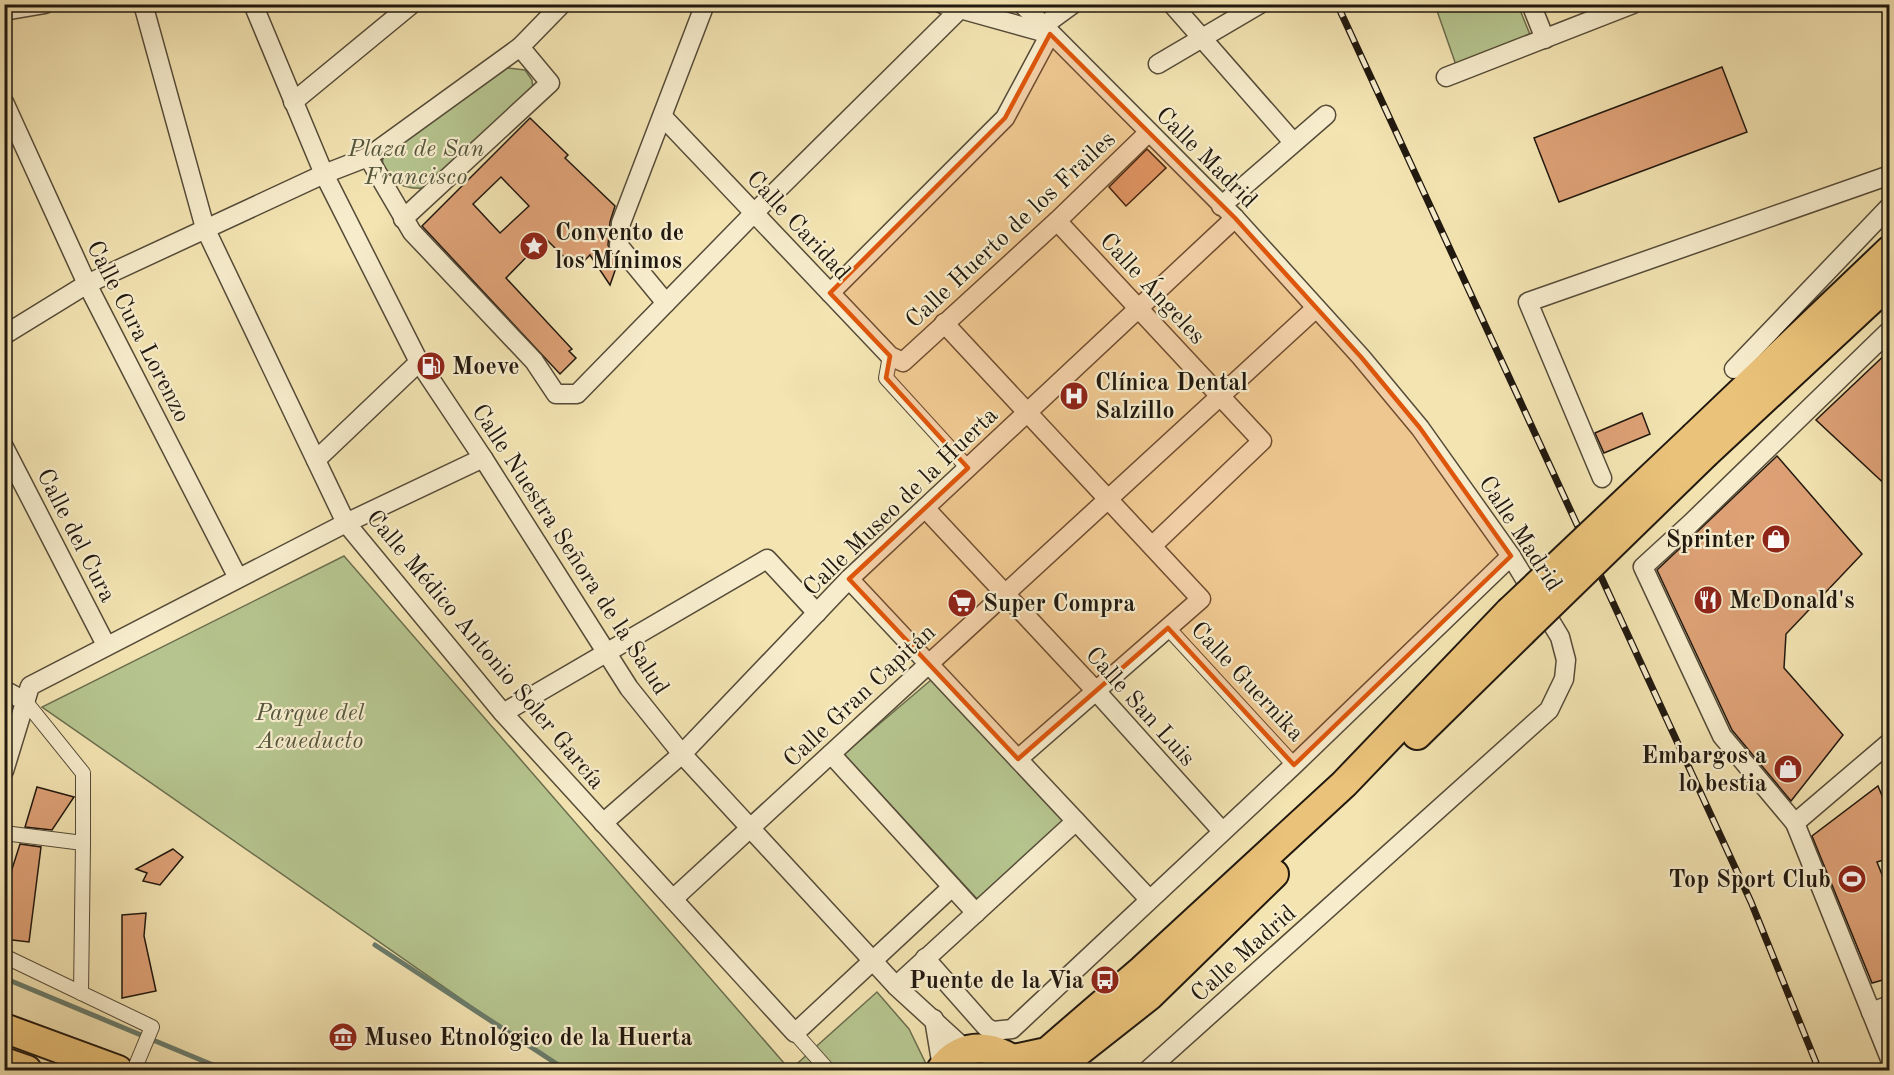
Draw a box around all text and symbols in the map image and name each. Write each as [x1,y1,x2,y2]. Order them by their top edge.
street label: Calle Madrid [1150,103,1261,214]
street label: Calle Huerto de los Frailes [902,127,1121,334]
park label: Plaza de San Francisco [347,138,484,190]
street label: Calle Caridad [741,167,854,286]
place label: Convento de los Mínimos [555,222,684,274]
street label: Calle Ángeles [1094,227,1212,349]
place icon: Convento de los Mínimos [518,230,550,262]
street label: Calle Cura Lorenzo [81,237,193,427]
fuel station icon: Moeve [415,350,447,382]
place label: Moeve [452,356,520,380]
place label: Clínica Dental Salzillo [1095,372,1248,424]
hospital icon: Clínica Dental Salzillo [1058,380,1090,412]
street label: Calle Nuestra Señora de la Salud [466,400,672,700]
street label: Calle Museo de la Huerta [800,403,1003,601]
street label: Calle del Cura [31,465,119,607]
street label: Calle Madrid [1473,472,1565,596]
street label: Calle Médico Antonio Soler García [361,506,608,795]
shop icon: Sprinter [1760,523,1792,555]
place label: Sprinter [1666,529,1755,553]
restaurant icon: McDonald's [1692,584,1724,616]
supermarket icon: Super Compra [946,587,978,619]
place label: McDonald's [1729,590,1854,614]
place label: Super Compra [983,593,1135,617]
street label: Calle Guernika [1185,618,1308,747]
street label: Calle Gran Capitán [780,620,941,773]
street label: Calle San Luis [1080,643,1199,771]
park label: Parque del Acueducto [254,702,365,754]
place label: Embargos a lo bestia [1641,745,1767,797]
shop icon: Embargos a lo bestia [1772,753,1804,785]
sports icon: Top Sport Club [1836,863,1868,895]
place label: Top Sport Club [1668,869,1831,893]
street label: Calle Madrid [1187,901,1301,1008]
bus stop icon: Puente de la Via [1089,964,1121,996]
place label: Puente de la Via [909,970,1084,994]
museum icon: Museo Etnológico de la Huerta [327,1021,359,1053]
place label: Museo Etnológico de la Huerta [364,1027,693,1051]

